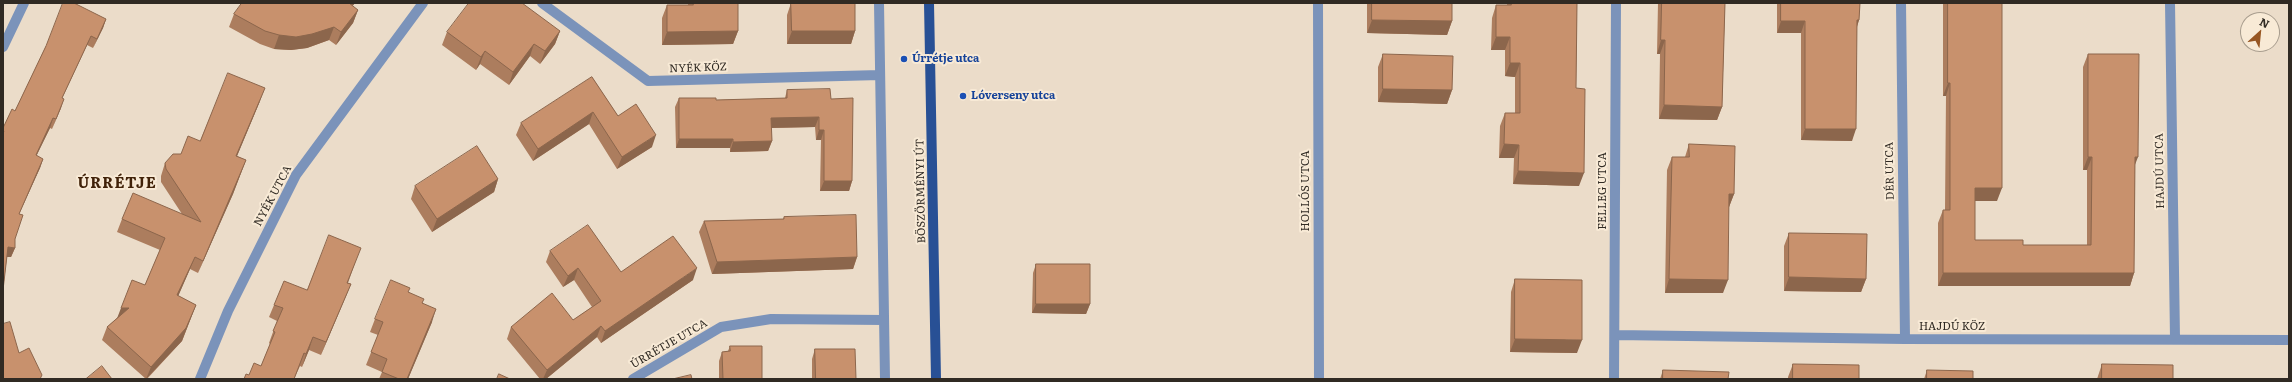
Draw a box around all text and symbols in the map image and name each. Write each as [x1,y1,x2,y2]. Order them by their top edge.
north arrow [2240,12,2280,52]
text: N [2257,13,2273,31]
place label: Úrrétje utca [912,52,979,66]
marker: Úrrétje utca [899,54,909,64]
street label: NYÉK KÖZ [669,60,727,76]
place label: Lóverseny utca [971,89,1055,103]
marker: Lóverseny utca [958,91,968,101]
street label: HAJDÚ UTCA [2153,133,2167,209]
street label: BÖSZÖRMÉNYI ÚT [913,139,929,243]
street label: DÉR UTCA [1883,142,1897,200]
street label: HOLLÓS UTCA [1299,150,1313,232]
street label: FELLEG UTCA [1596,152,1610,230]
street label: NYÉK UTCA [251,163,295,229]
district label: ÚRRÉTJE [77,175,157,193]
street label: ÚRRÉTJE UTCA [628,317,710,371]
street label: HAJDÚ KÖZ [1919,320,1985,334]

